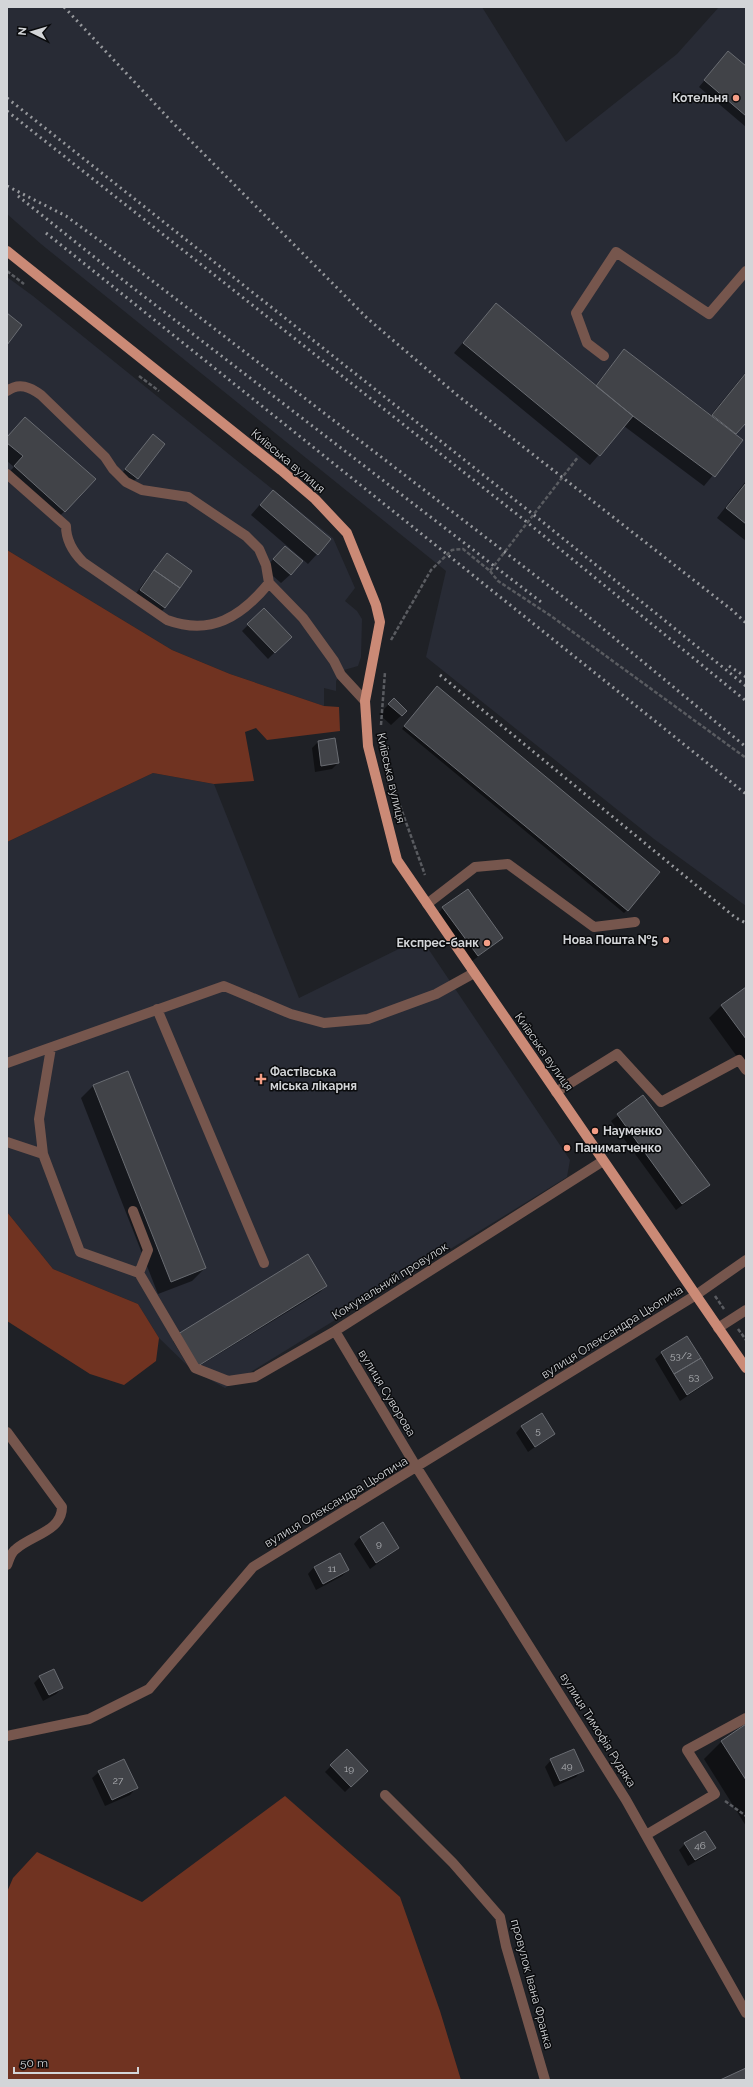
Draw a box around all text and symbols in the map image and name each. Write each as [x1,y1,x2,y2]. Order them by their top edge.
north arrow [12,12,52,52]
text: N [16,26,29,36]
place label: Котельня [672,91,728,105]
marker: Котельня [731,93,741,103]
street label: Київська вулиця [248,426,328,496]
street label: Київська вулиця [374,732,408,824]
place label: Нова Пошта №5 [563,933,658,947]
marker: Нова Пошта №5 [661,935,671,945]
place label: Експрес-банк [396,936,479,950]
marker: Експрес-банк [482,938,492,948]
street label: Київська вулиця [512,1010,576,1094]
place label: Фастівська міська лікарня [270,1065,357,1093]
marker: Фастівська міська лікарня [255,1073,267,1085]
place label: Науменко [603,1124,662,1138]
marker: Науменко [590,1126,600,1136]
place label: Паниматченко [575,1141,662,1155]
marker: Паниматченко [562,1143,572,1153]
street label: Комунальний провулок [329,1239,451,1323]
street label: вулиця Олександра Цьопича [539,1282,685,1382]
street label: вулиця Суворова [356,1347,418,1439]
house number: 53/2 [670,1350,692,1361]
house number: 53 [689,1371,699,1382]
house number: 5 [535,1425,541,1436]
street label: вулиця Олександра Цьопича [262,1454,410,1550]
house number: 9 [376,1538,382,1549]
house number: 11 [328,1563,337,1574]
street label: вулиця Тимофія Рудяка [557,1670,639,1790]
house number: 49 [561,1760,573,1771]
house number: 19 [344,1763,354,1774]
house number: 27 [113,1775,124,1786]
house number: 46 [694,1840,706,1851]
street label: провулок Івана Франка [508,1918,556,2050]
scale bar [14,2049,138,2075]
text: 50 m [20,2056,48,2070]

